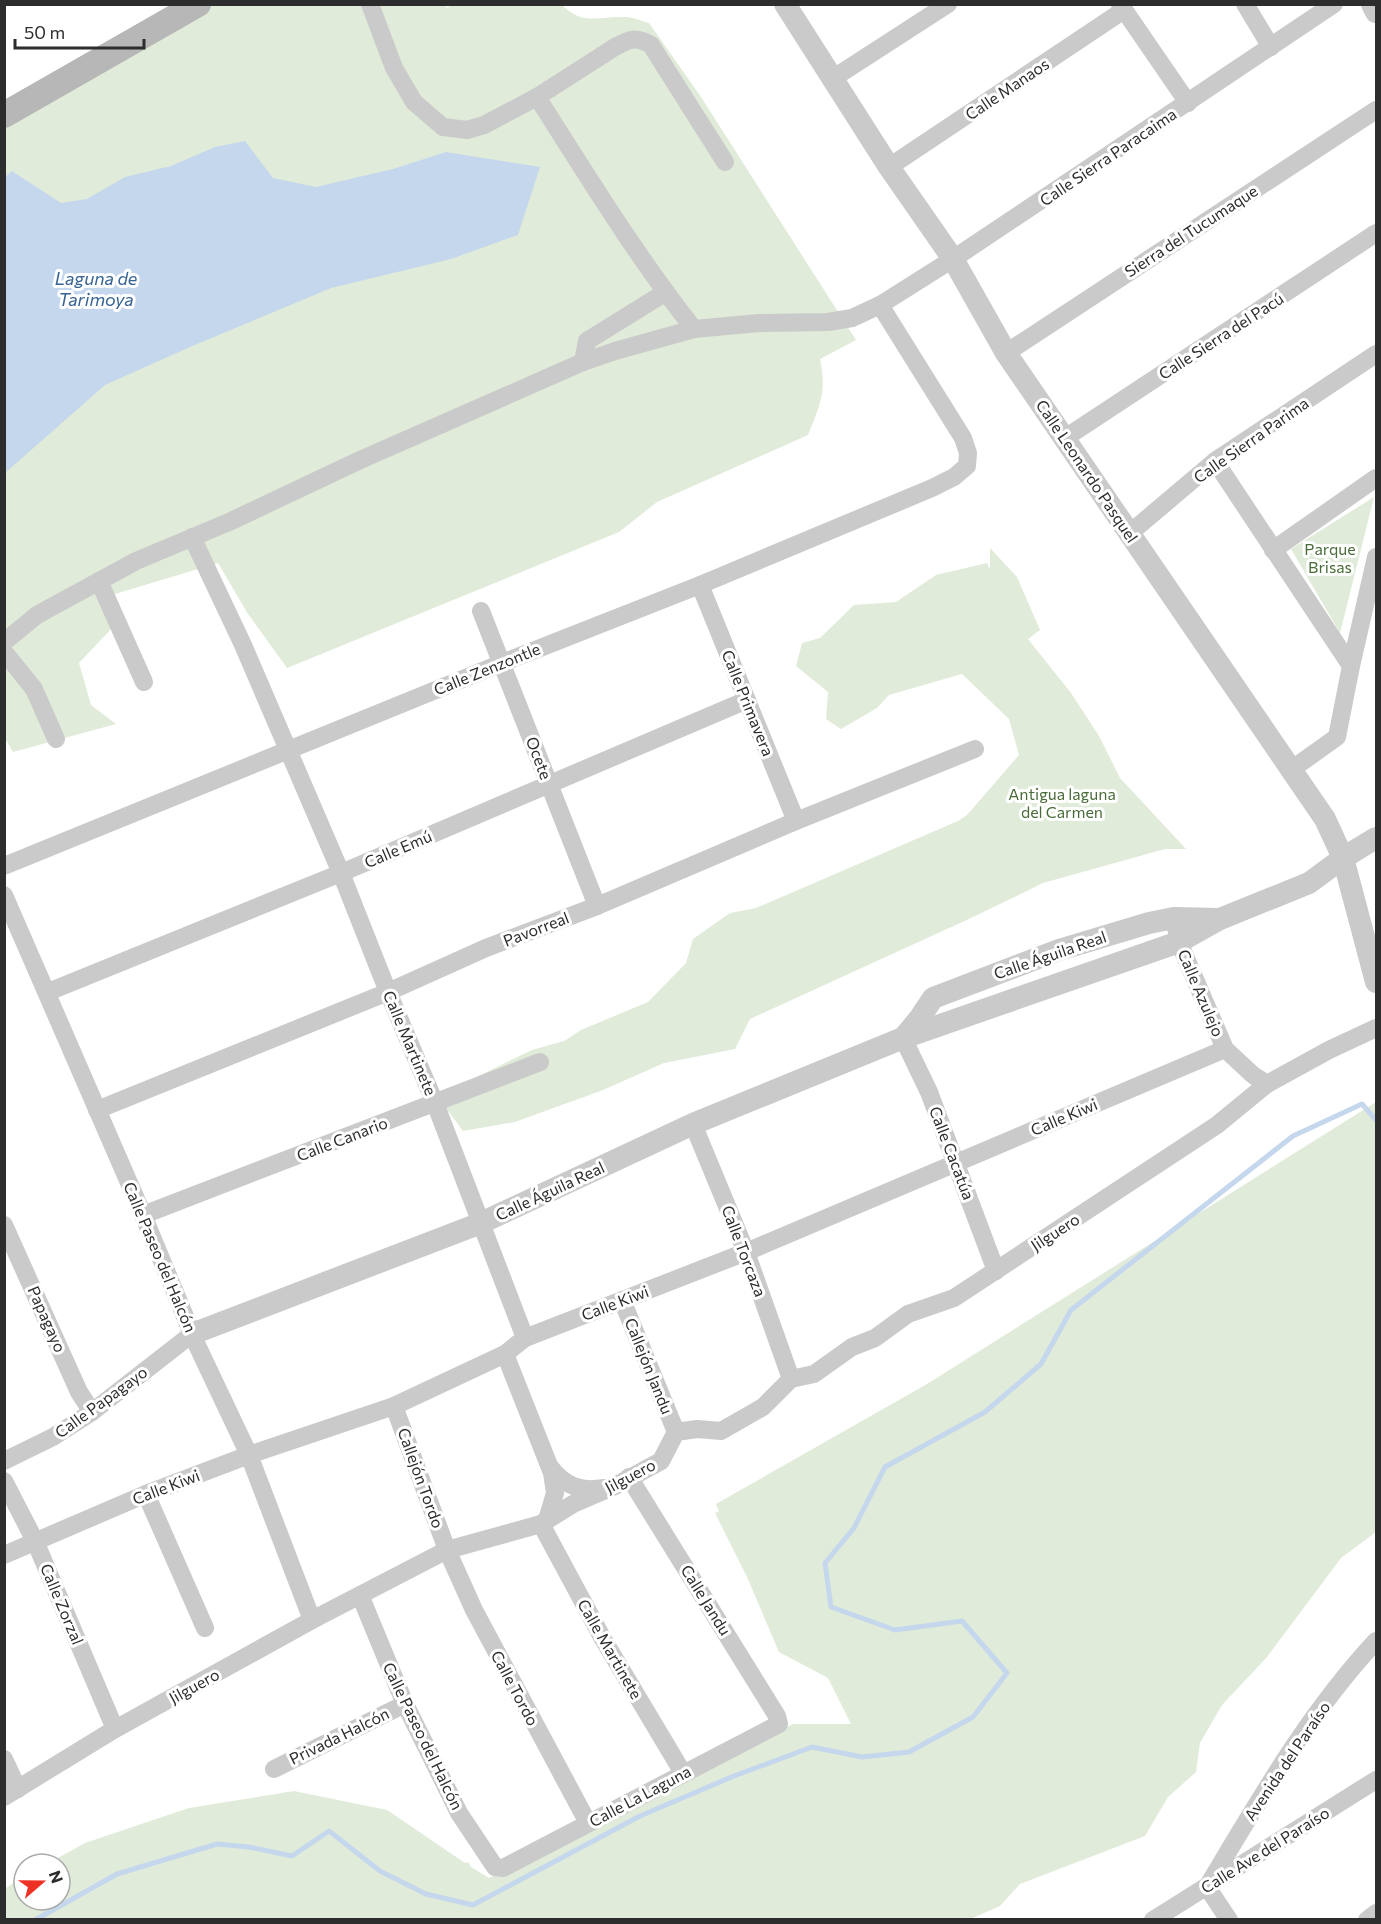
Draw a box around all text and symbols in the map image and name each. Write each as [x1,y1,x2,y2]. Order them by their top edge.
scale bar [15,12,144,50]
text: 50 m [24,21,65,43]
street label: Calle Manaos [961,54,1052,123]
street label: Calle Sierra Paracaima [1036,104,1180,209]
street label: Sierra del Tucumaque [1121,181,1261,281]
water label: Laguna de Tarimoya [55,267,138,310]
street label: Calle Sierra del Pacú [1155,288,1287,383]
street label: Calle Sierra Parima [1189,393,1312,486]
street label: Calle Leonardo Pasquel [1033,396,1142,546]
park label: Parque Brisas [1304,539,1356,576]
street label: Calle Zenzontle [431,639,543,699]
street label: Calle Primavera [719,647,778,759]
street label: Ocete [523,734,556,782]
park label: Antigua laguna del Carmen [1008,784,1116,821]
street label: Calle Emú [361,826,434,871]
street label: Pavorreal [500,907,571,950]
street label: Calle Águila Real [991,926,1109,983]
street label: Calle Azulejo [1175,946,1228,1039]
street label: Calle Martinete [380,988,441,1098]
street label: Calle Kiwi [1028,1094,1100,1139]
street label: Calle Cacatúa [926,1103,979,1202]
street label: Calle Canario [294,1112,390,1165]
street label: Calle Águila Real [492,1157,607,1224]
street label: Calle Paseo del Halcón [120,1179,201,1335]
street label: Calle Torcaza [718,1202,771,1299]
street label: Jilguero [1027,1209,1083,1254]
street label: Calle Kiwi [578,1281,651,1324]
street label: Papagayo [24,1283,70,1355]
street label: Callejón Jandu [622,1315,677,1417]
street label: Calle Papagayo [51,1362,151,1441]
street label: Callejón Tordo [395,1425,448,1531]
street label: Jilguero [601,1454,658,1497]
street label: Calle Kiwi [129,1465,202,1508]
street label: Calle Zorzal [37,1560,88,1647]
street label: Calle Jandu [677,1561,735,1638]
street label: Calle Martinete [574,1596,647,1702]
street label: Calle Tordo [488,1647,543,1729]
street label: Calle Paseo del Halcón [379,1659,467,1813]
street label: Jilguero [165,1664,222,1707]
street label: Avenida del Paraíso [1240,1698,1333,1824]
street label: Privada Halcón [286,1703,392,1768]
street label: Calle La Laguna [586,1761,694,1830]
street label: Calle Ave del Paraíso [1197,1802,1332,1897]
north arrow [12,1852,72,1912]
text: N [46,1868,68,1886]

